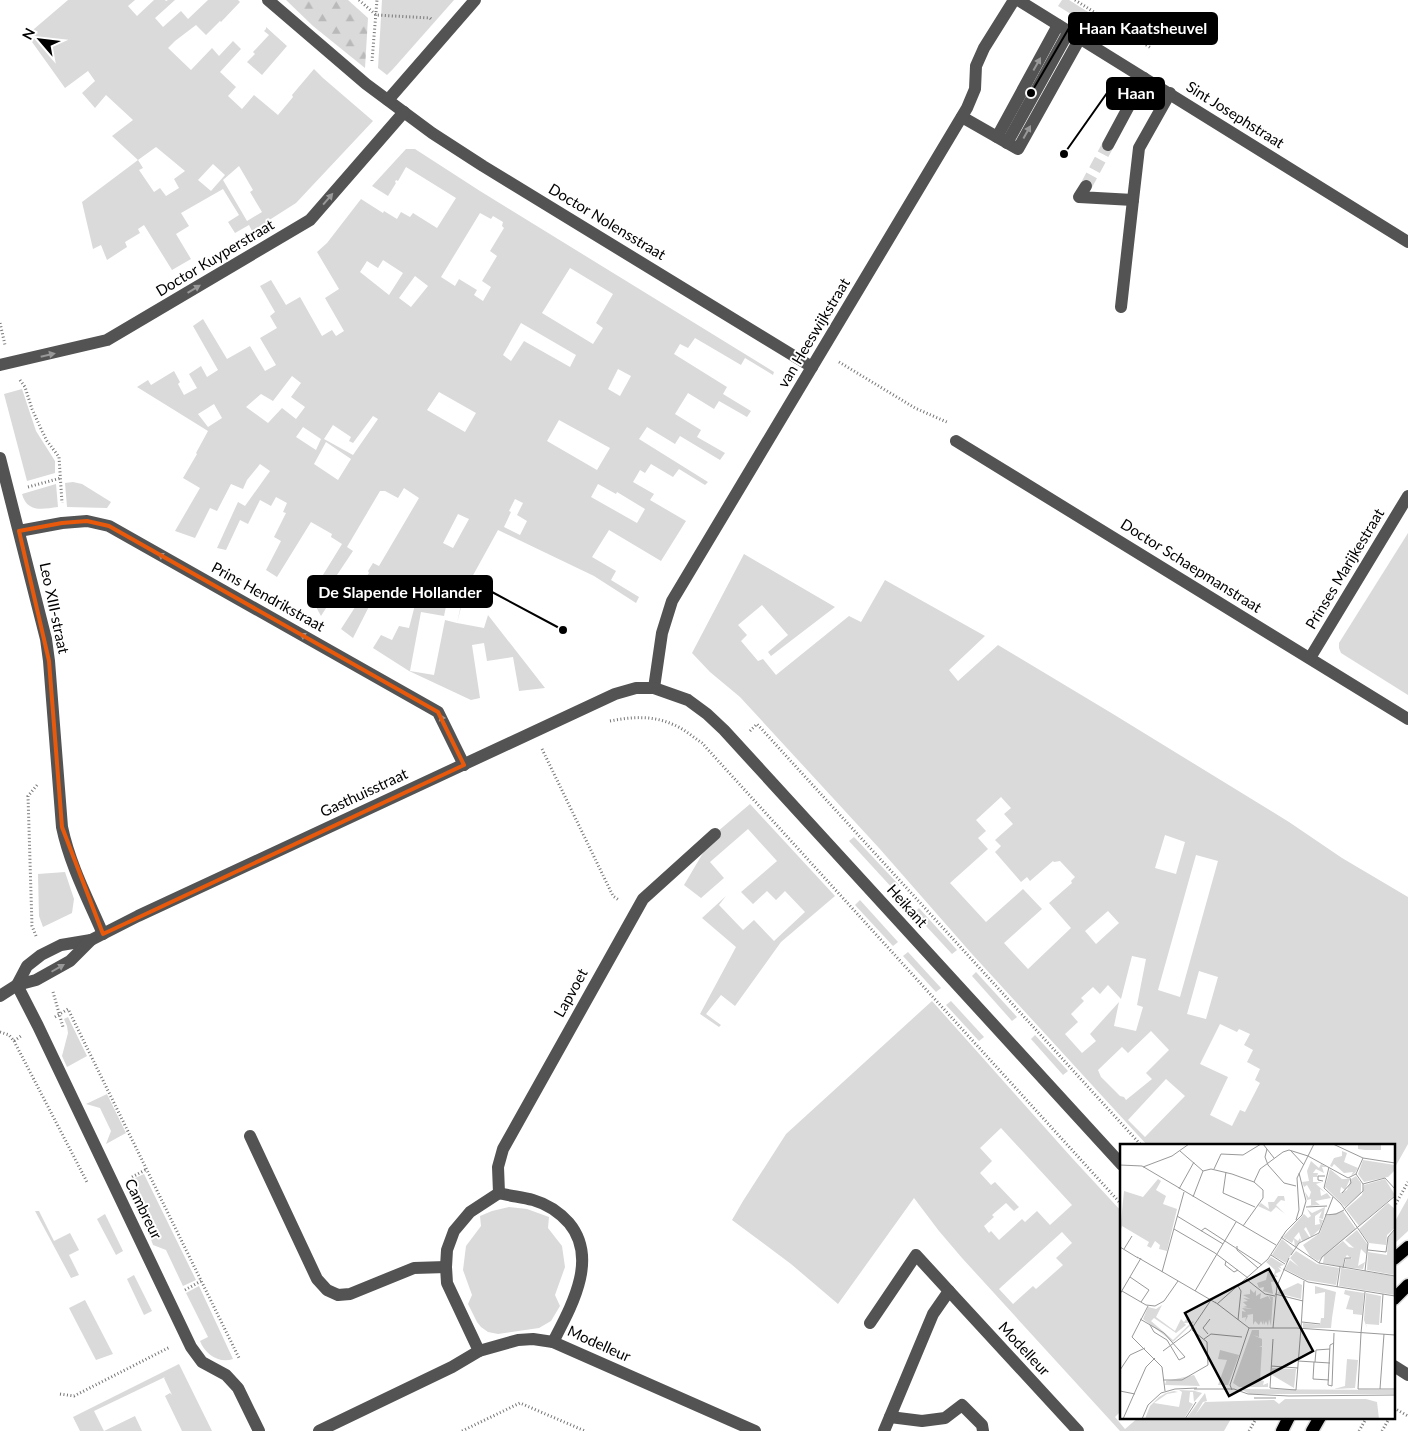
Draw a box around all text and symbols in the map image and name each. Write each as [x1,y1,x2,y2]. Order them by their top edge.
callout: Haan Kaatsheuvel [1069,13,1217,44]
north arrow [15,15,65,65]
text: Haan Kaatsheuvel [1079,18,1207,37]
text: N [18,25,38,42]
one-way arrow [1033,57,1041,71]
street label: Sint Josephstraat [1183,77,1288,152]
callout: Haan [1107,78,1164,109]
text: Haan [1117,83,1155,102]
one-way arrow [1023,126,1032,139]
street label: Doctor Nolensstraat [546,179,670,263]
one-way arrow [323,193,334,206]
street label: Doctor Kuyperstraat [152,214,277,300]
street label: van Heeswijkstraat [773,274,853,391]
one-way arrow [188,284,201,293]
one-way arrow [40,351,55,359]
street label: Prinses Marijkestraat [1301,504,1388,632]
street label: Doctor Schaepmanstraat [1118,514,1266,616]
one-way arrow [157,553,172,561]
street label: Prins Hendrikstraat [209,558,329,635]
street label: Leo XIII-straat [37,561,74,656]
callout: De Slapende Hollander [308,576,492,607]
text: De Slapende Hollander [318,582,482,601]
one-way arrow [299,632,312,641]
one-way arrow [439,714,447,728]
street label: Gasthuisstraat [317,764,411,820]
street label: Heikant [884,880,932,931]
one-way arrow [51,964,64,973]
street label: Lapvoet [549,965,591,1020]
inset map [1120,1144,1396,1418]
street label: Cambreur [122,1175,166,1242]
street label: Modelleur [995,1318,1055,1379]
street label: Modelleur [565,1321,634,1365]

